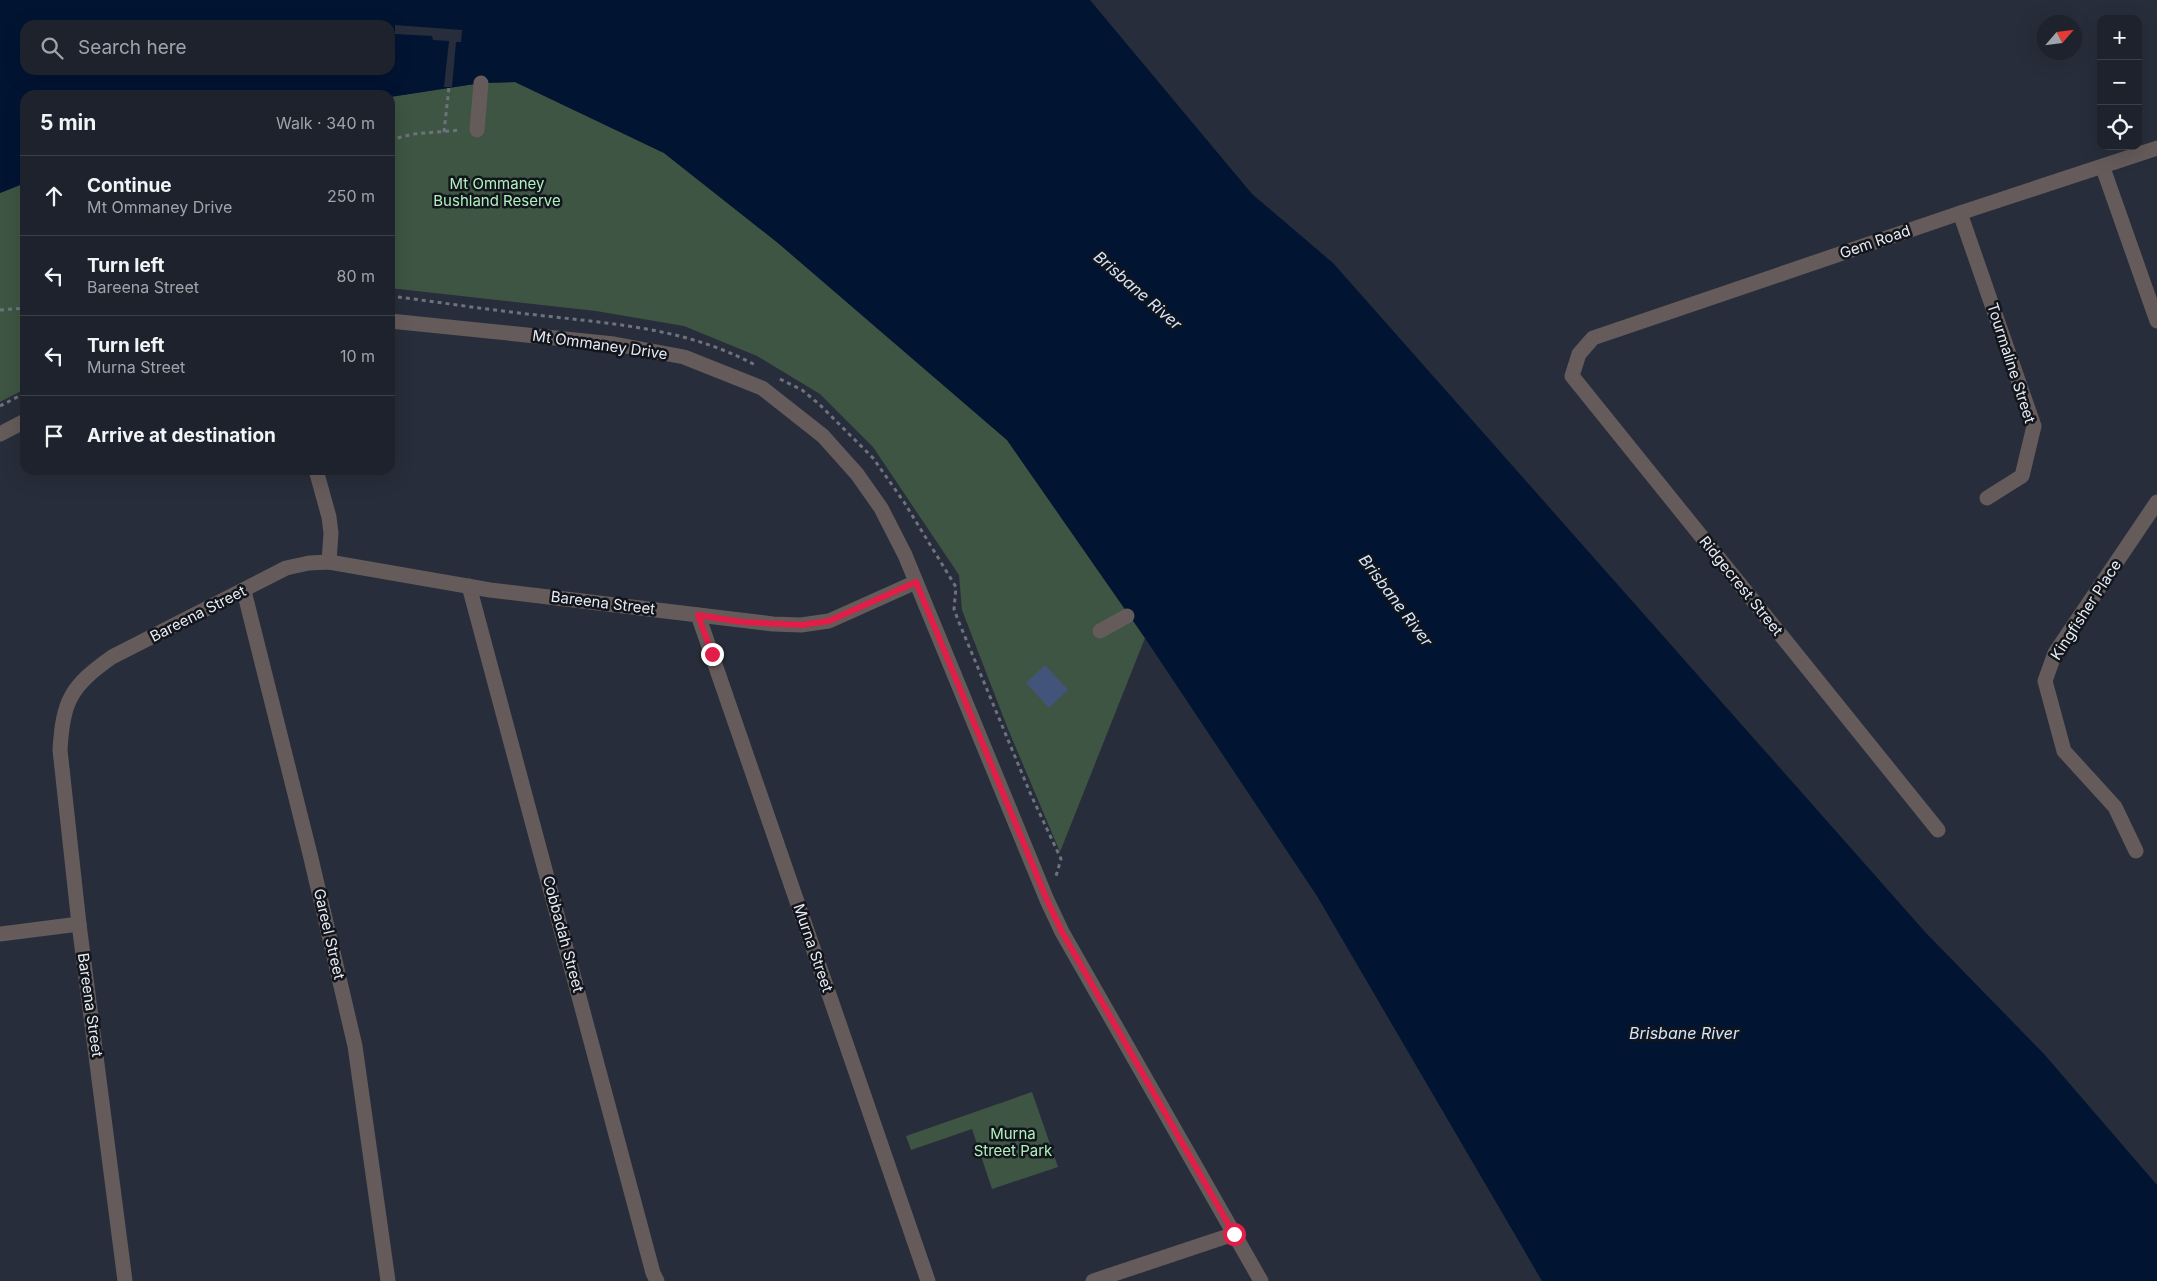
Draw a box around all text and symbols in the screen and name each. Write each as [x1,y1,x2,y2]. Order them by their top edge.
north arrow [2037,15,2082,60]
map controls [2097,15,2142,150]
button: + [2097,15,2142,60]
search box [20,20,395,75]
icon: search [38,34,66,62]
text: Search here [78,36,187,59]
button: − [2097,60,2142,105]
button: locate [2097,105,2142,150]
text: 5 min [40,110,96,135]
text: Walk · 340 m [276,113,375,133]
text: Continue [87,174,172,197]
park label: Mt Ommaney Bushland Reserve [433,174,561,210]
icon: ahead [40,182,68,210]
text: 250 m [327,186,375,206]
text: Mt Ommaney Drive [87,197,232,217]
street label: Gem Road [1837,221,1913,262]
water label: Brisbane River [1090,246,1187,334]
text: Turn left [87,254,165,277]
icon: left [40,262,68,290]
text: 80 m [336,266,375,286]
text: Bareena Street [87,277,199,297]
street label: Tourmaline Street [1983,300,2040,425]
street label: Mt Ommaney Drive [531,326,669,363]
text: Turn left [87,334,165,357]
icon: left [40,342,68,370]
text: 10 m [340,346,375,366]
text: Murna Street [87,357,185,377]
icon: arrive [40,422,68,450]
text: Arrive at destination [87,424,276,447]
street label: Ridgecrest Street [1695,532,1787,639]
water label: Brisbane River [1355,550,1438,651]
street label: Kingfisher Place [2046,556,2125,663]
street label: Bareena Street [147,581,249,646]
street label: Bareena Street [550,587,656,618]
route end [701,643,724,666]
street label: Cobbadah Street [539,873,588,994]
street label: Gareel Street [310,887,349,981]
street label: Murna Street [789,901,837,995]
street label: Bareena Street [74,952,107,1058]
water label: Brisbane River [1629,1023,1740,1043]
park label: Murna Street Park [974,1124,1053,1160]
route start [1223,1223,1246,1246]

